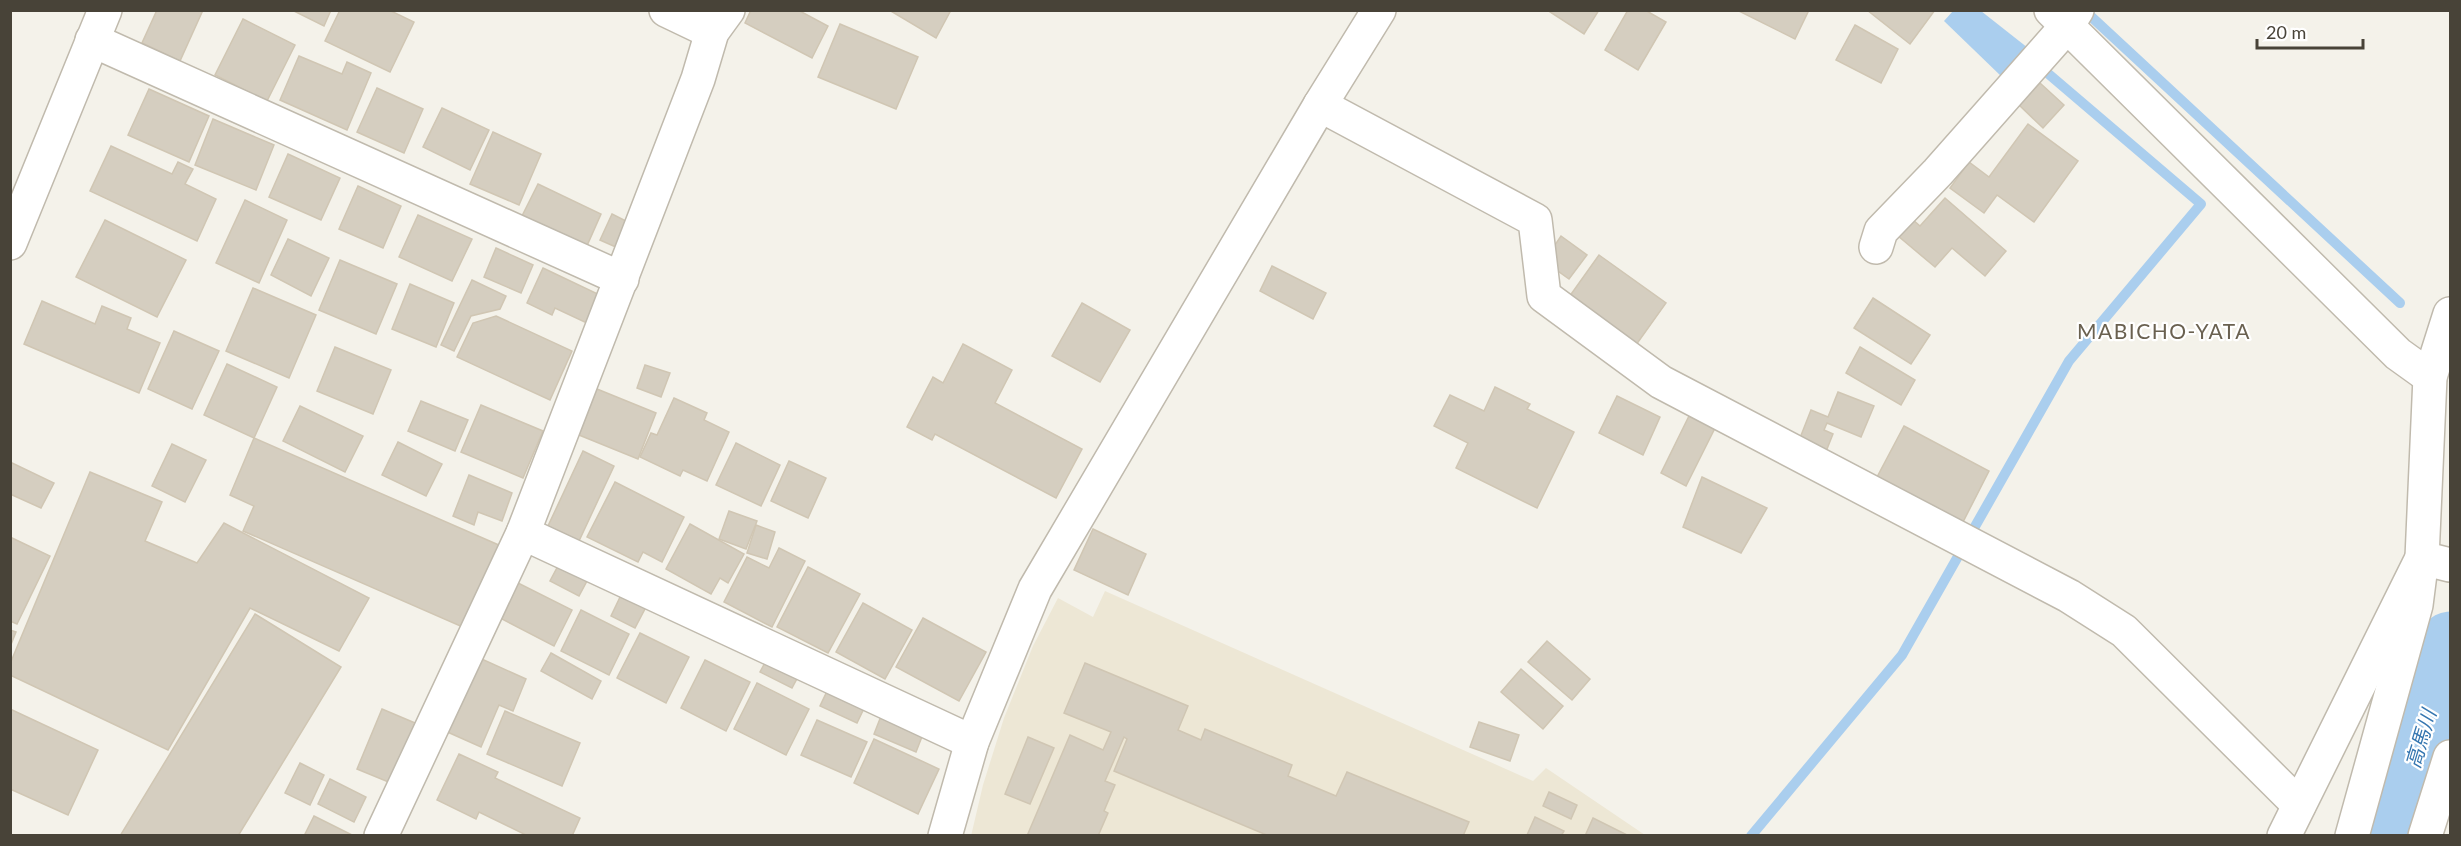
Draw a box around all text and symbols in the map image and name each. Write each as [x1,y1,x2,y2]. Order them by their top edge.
scale bar [2257,12,2364,50]
text: 20 m [2266,21,2306,43]
district label: MABICHO-YATA [2077,318,2251,343]
water label: 高馬川 [2400,705,2441,771]

